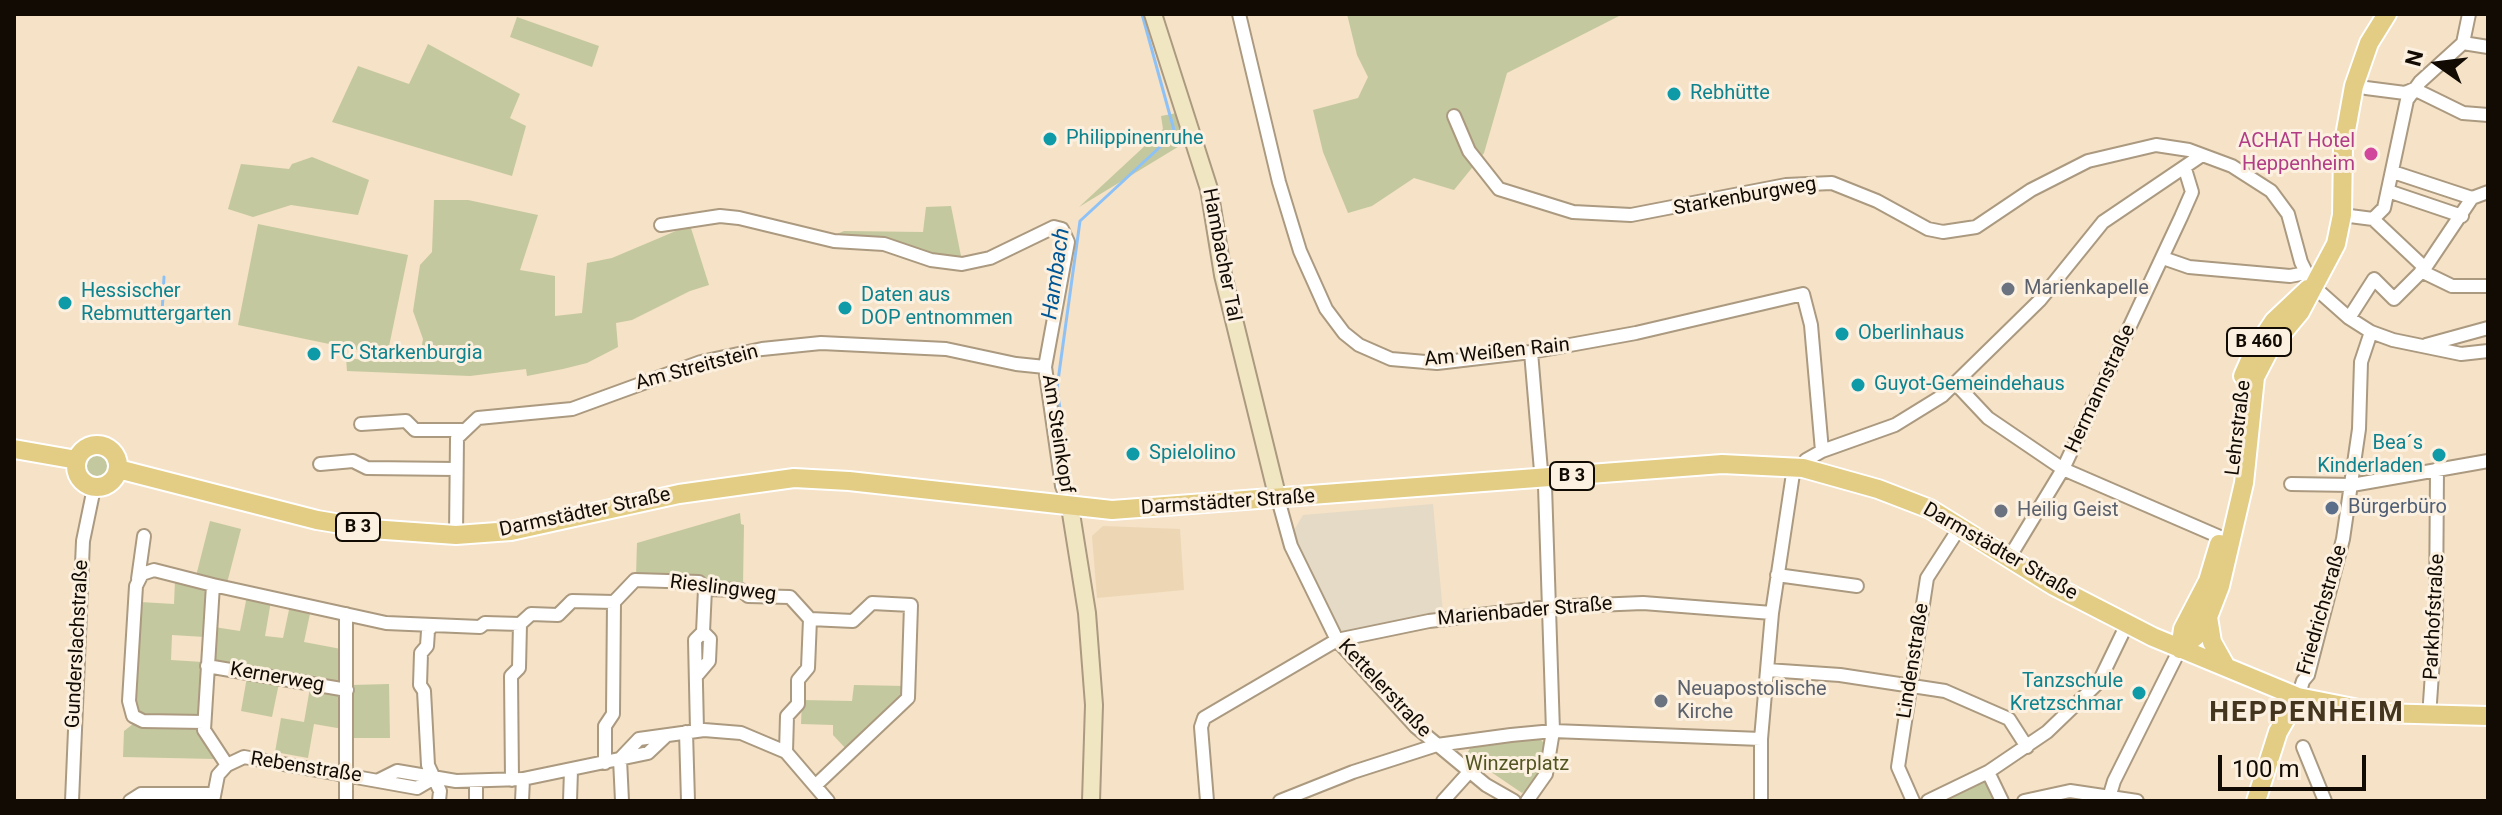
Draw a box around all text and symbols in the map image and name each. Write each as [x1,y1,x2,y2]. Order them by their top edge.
north arrow [2398,24,2478,104]
text: N [2400,48,2428,69]
place label: Rebhütte [1690,82,1770,106]
marker: Rebhütte [1665,85,1683,103]
place label: Philippinenruhe [1066,127,1204,151]
marker: Philippinenruhe [1041,130,1059,148]
place label: ACHAT Hotel Heppenheim [2238,130,2355,177]
marker: ACHAT Hotel Heppenheim [2362,145,2380,163]
street label: Starkenburgweg [1672,173,1818,221]
street label: Hambacher Tal [1196,186,1246,324]
water label: Hambach [1038,227,1076,321]
place label: Marienkapelle [2024,277,2149,301]
place label: Hessischer Rebmuttergarten [81,280,232,327]
marker: Marienkapelle [1999,280,2017,298]
place label: Daten aus DOP entnommen [861,284,1013,331]
marker: Hessischer Rebmuttergarten [56,294,74,312]
marker: Daten aus DOP entnommen [836,299,854,317]
street label: Hermannstraße [2061,321,2141,457]
place label: Oberlinhaus [1858,322,1964,346]
marker: Oberlinhaus [1833,325,1851,343]
road number: B 460 [2227,328,2291,356]
street label: Am Weißen Rain [1423,333,1571,373]
street label: Am Streitstein [633,340,761,396]
place label: FC Starkenburgia [330,342,483,366]
marker: FC Starkenburgia [305,345,323,363]
street label: Am Steinkopf [1036,373,1078,495]
place label: Guyot-Gemeindehaus [1874,373,2065,397]
marker: Guyot-Gemeindehaus [1849,376,1867,394]
street label: Lehrstraße [2221,379,2257,477]
place label: Bea´s Kinderladen [2317,432,2423,479]
place label: Spielolino [1149,442,1236,466]
marker: Spielolino [1124,445,1142,463]
marker: Bea´s Kinderladen [2430,446,2448,464]
road number: B 3 [1550,462,1594,490]
street label: Darmstädter Straße [497,483,673,543]
street label: Darmstädter Straße [1140,485,1316,521]
place label: Bürgerbüro [2348,496,2447,520]
street label: Darmstädter Straße [1918,498,2082,606]
place label: Heilig Geist [2017,499,2119,523]
marker: Bürgerbüro [2323,499,2341,517]
marker: Heilig Geist [1992,502,2010,520]
road number: B 3 [336,513,380,541]
street label: Friedrichstraße [2293,542,2353,678]
street label: Parkhofstraße [2420,553,2450,681]
street label: Gunderslachstraße [62,559,94,729]
street label: Rieslingweg [668,571,778,607]
street label: Marienbader Straße [1437,592,1613,632]
street label: Lindenstraße [1893,602,1935,720]
street label: Kettelerstraße [1332,635,1436,743]
street label: Kernerweg [228,658,326,698]
place label: Tanzschule Kretzschmar [2010,670,2123,717]
place label: Neuapostolische Kirche [1677,678,1827,725]
marker: Tanzschule Kretzschmar [2130,684,2148,702]
marker: Neuapostolische Kirche [1652,692,1670,710]
district label: HEPPENHEIM [2209,697,2405,731]
scale bar [2222,739,2370,789]
street label: Rebenstraße [249,747,363,789]
park label: Winzerplatz [1465,753,1569,777]
text: 100 m [2232,755,2299,783]

